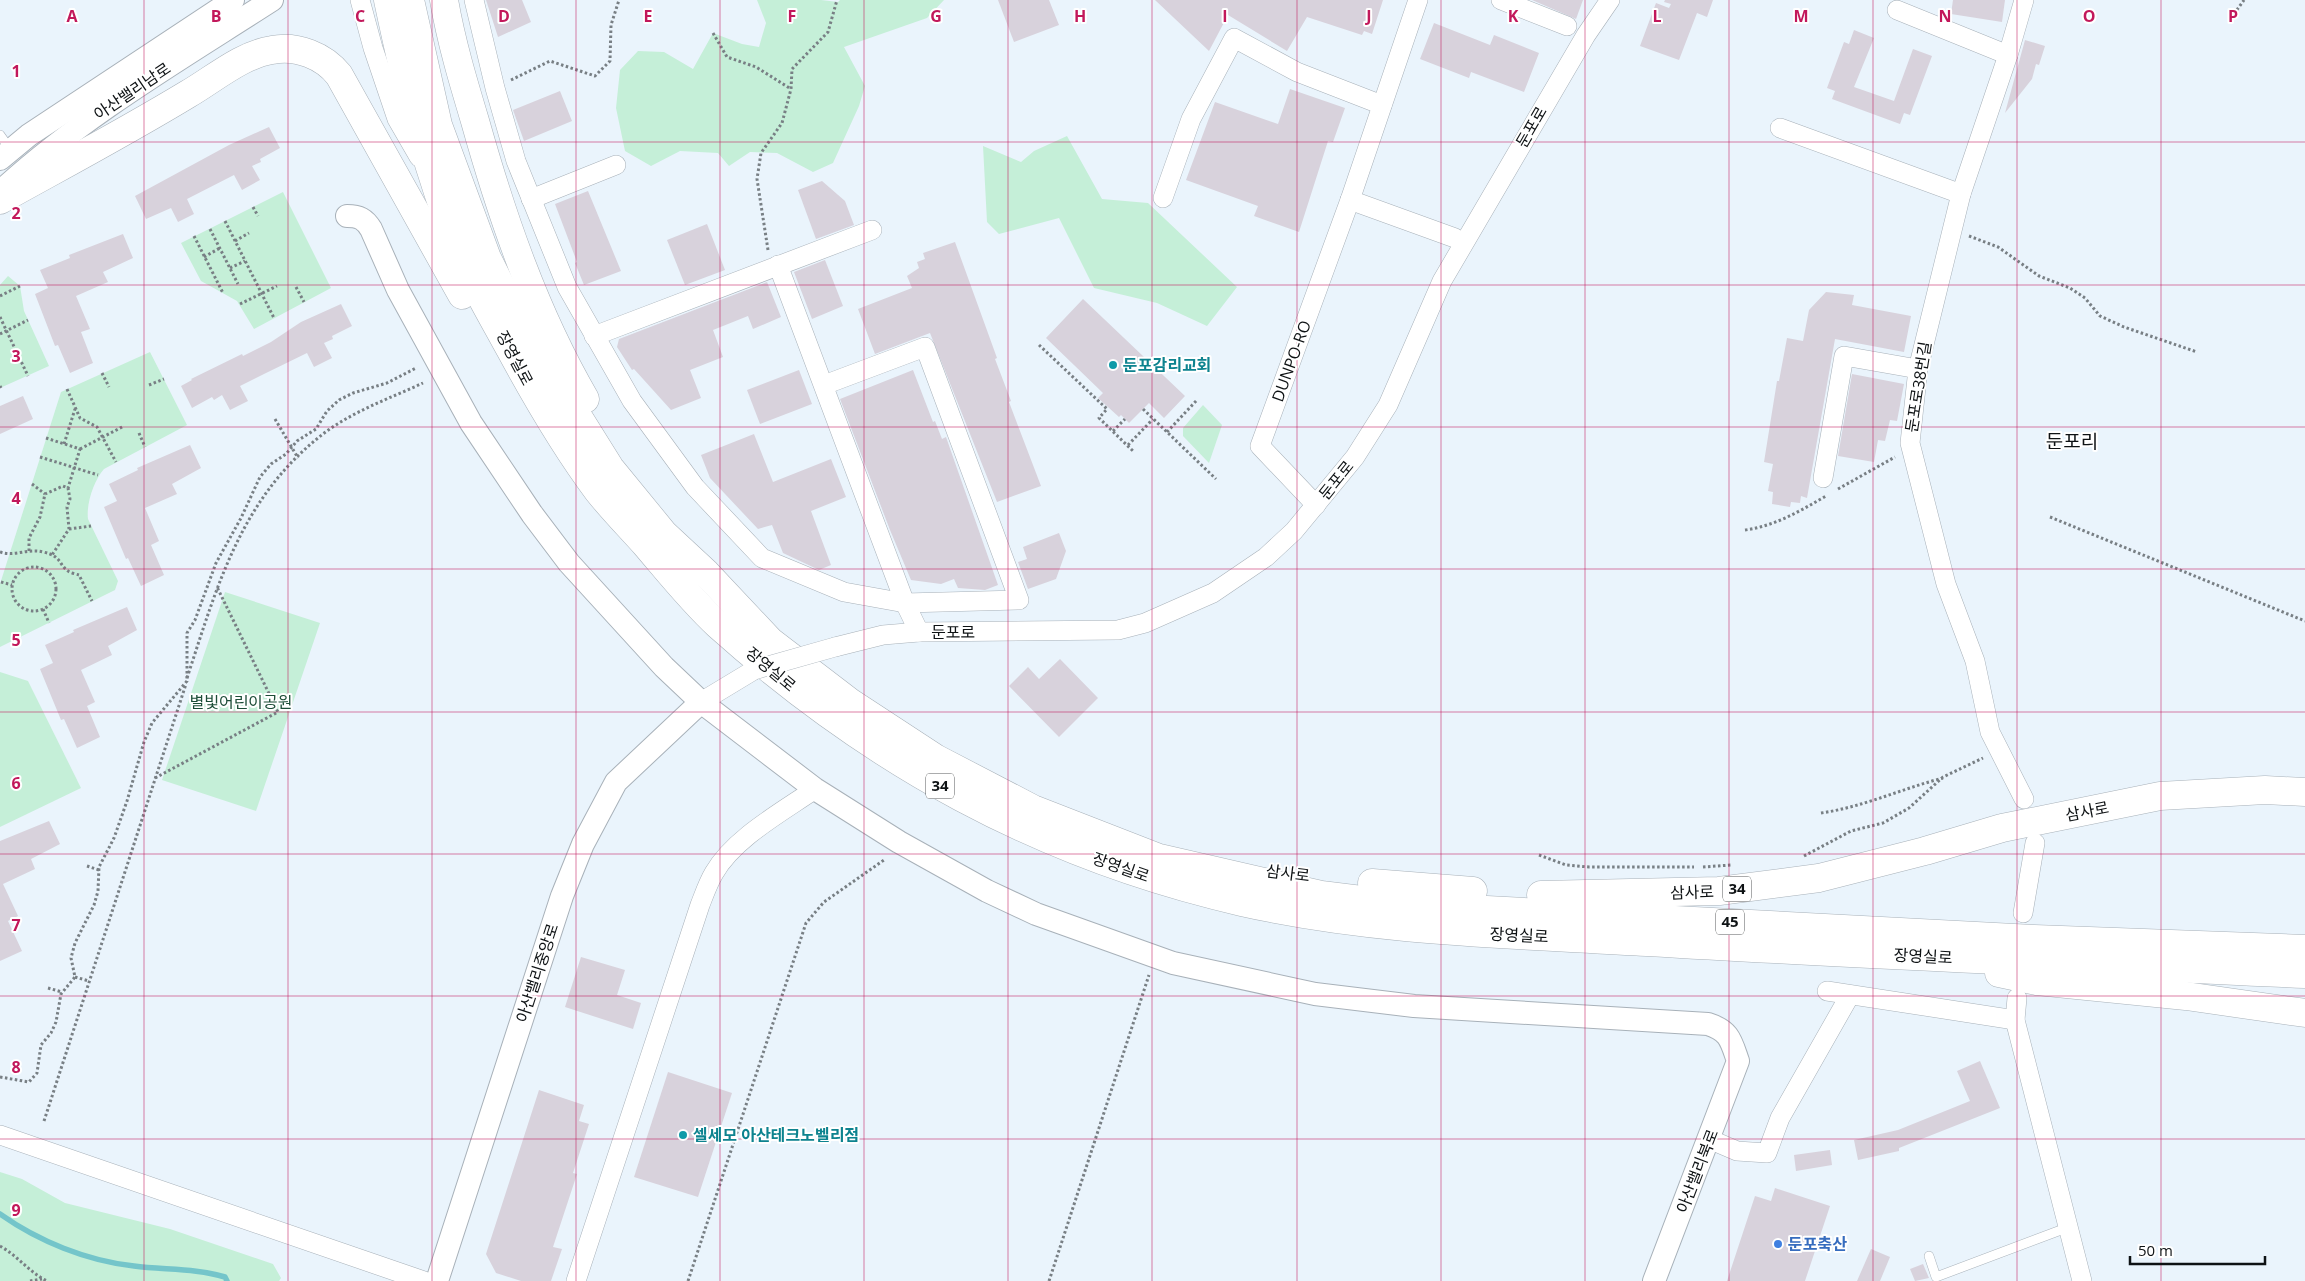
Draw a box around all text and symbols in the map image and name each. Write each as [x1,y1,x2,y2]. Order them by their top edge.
text: A [66,5,78,27]
text: B [211,5,221,27]
text: C [355,5,365,27]
text: D [498,5,510,27]
text: E [644,5,653,27]
text: F [788,5,796,27]
text: G [930,5,942,27]
text: H [1074,5,1086,27]
text: I [1222,5,1228,27]
text: J [1364,5,1372,27]
text: K [1508,5,1519,27]
text: L [1652,5,1662,27]
text: M [1793,5,1809,27]
text: N [1938,5,1952,27]
text: O [2083,5,2095,27]
text: P [2228,5,2238,27]
street label: 아산밸리남로 [89,57,175,125]
text: 1 [11,60,21,82]
street label: 둔포로 [1510,102,1552,152]
text: 2 [11,202,21,224]
street label: DUNPO-RO [1266,317,1316,405]
street label: 장영실로 [491,327,539,389]
street label: 둔포로38번길 [1900,340,1936,434]
text: 3 [11,345,21,367]
place label: 둔포감리교회 [1123,354,1211,376]
marker: 둔포감리교회 [1107,359,1119,371]
district label: 둔포리 [2046,428,2098,454]
street label: 둔포로 [1314,456,1359,504]
text: 4 [11,487,21,509]
street label: 둔포로 [931,621,975,643]
text: 5 [11,629,21,651]
street label: 장영실로 [741,642,801,697]
park label: 별빛어린이공원 [189,691,293,713]
text: 6 [11,772,21,794]
road number: 34 [926,774,954,798]
street label: 삼사로 [2063,796,2111,826]
street label: 장영실로 [1090,847,1153,887]
street label: 삼사로 [1265,859,1312,887]
road number: 34 [1723,876,1751,902]
street label: 삼사로 [1670,880,1715,904]
road number: 45 [1716,910,1744,934]
text: 7 [11,914,21,936]
street label: 아산밸리중앙로 [511,920,563,1025]
street label: 장영실로 [1489,922,1549,948]
street label: 장영실로 [1893,943,1953,969]
text: 8 [11,1056,21,1078]
place label: 셀세모 아산테크노벨리점 [693,1124,859,1146]
street label: 아산밸리북로 [1671,1126,1723,1216]
marker: 셀세모 아산테크노벨리점 [677,1129,689,1141]
text: 9 [11,1199,21,1221]
place label: 둔포축산 [1788,1233,1847,1255]
scale bar [2130,1234,2265,1266]
marker: 둔포축산 [1772,1238,1784,1250]
text: 50 m [2138,1240,2173,1260]

